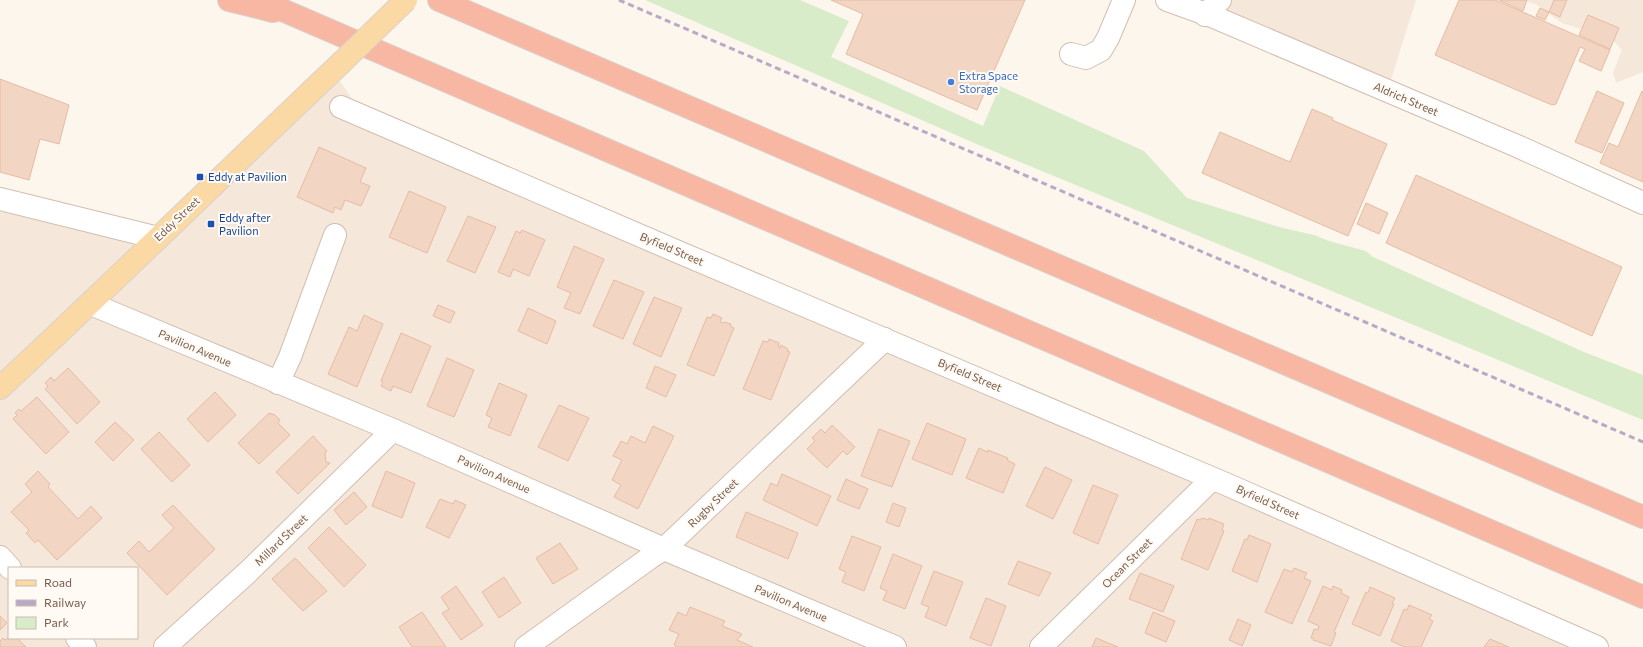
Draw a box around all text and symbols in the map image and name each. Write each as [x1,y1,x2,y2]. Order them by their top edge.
place label: Extra Space Storage [959,69,1018,95]
marker: Extra Space Storage [946,77,956,87]
street label: Aldrich Street [1372,79,1441,118]
place label: Eddy at Pavilion [208,170,287,183]
marker: Eddy at Pavilion [195,172,205,182]
street label: Eddy Street [151,193,202,244]
place label: Eddy after Pavilion [219,211,271,237]
marker: Eddy after Pavilion [206,219,216,229]
street label: Byfield Street [638,229,707,268]
street label: Pavilion Avenue [157,326,234,369]
street label: Byfield Street [936,355,1005,394]
street label: Pavilion Avenue [456,452,533,495]
street label: Rugby Street [685,475,741,530]
street label: Byfield Street [1234,482,1302,522]
street label: Millard Street [252,511,310,568]
street label: Ocean Street [1099,535,1155,590]
legend [8,567,138,639]
text: Road [44,575,72,589]
street label: Pavilion Avenue [753,581,830,624]
text: Railway [44,595,86,609]
text: Park [44,615,70,629]

